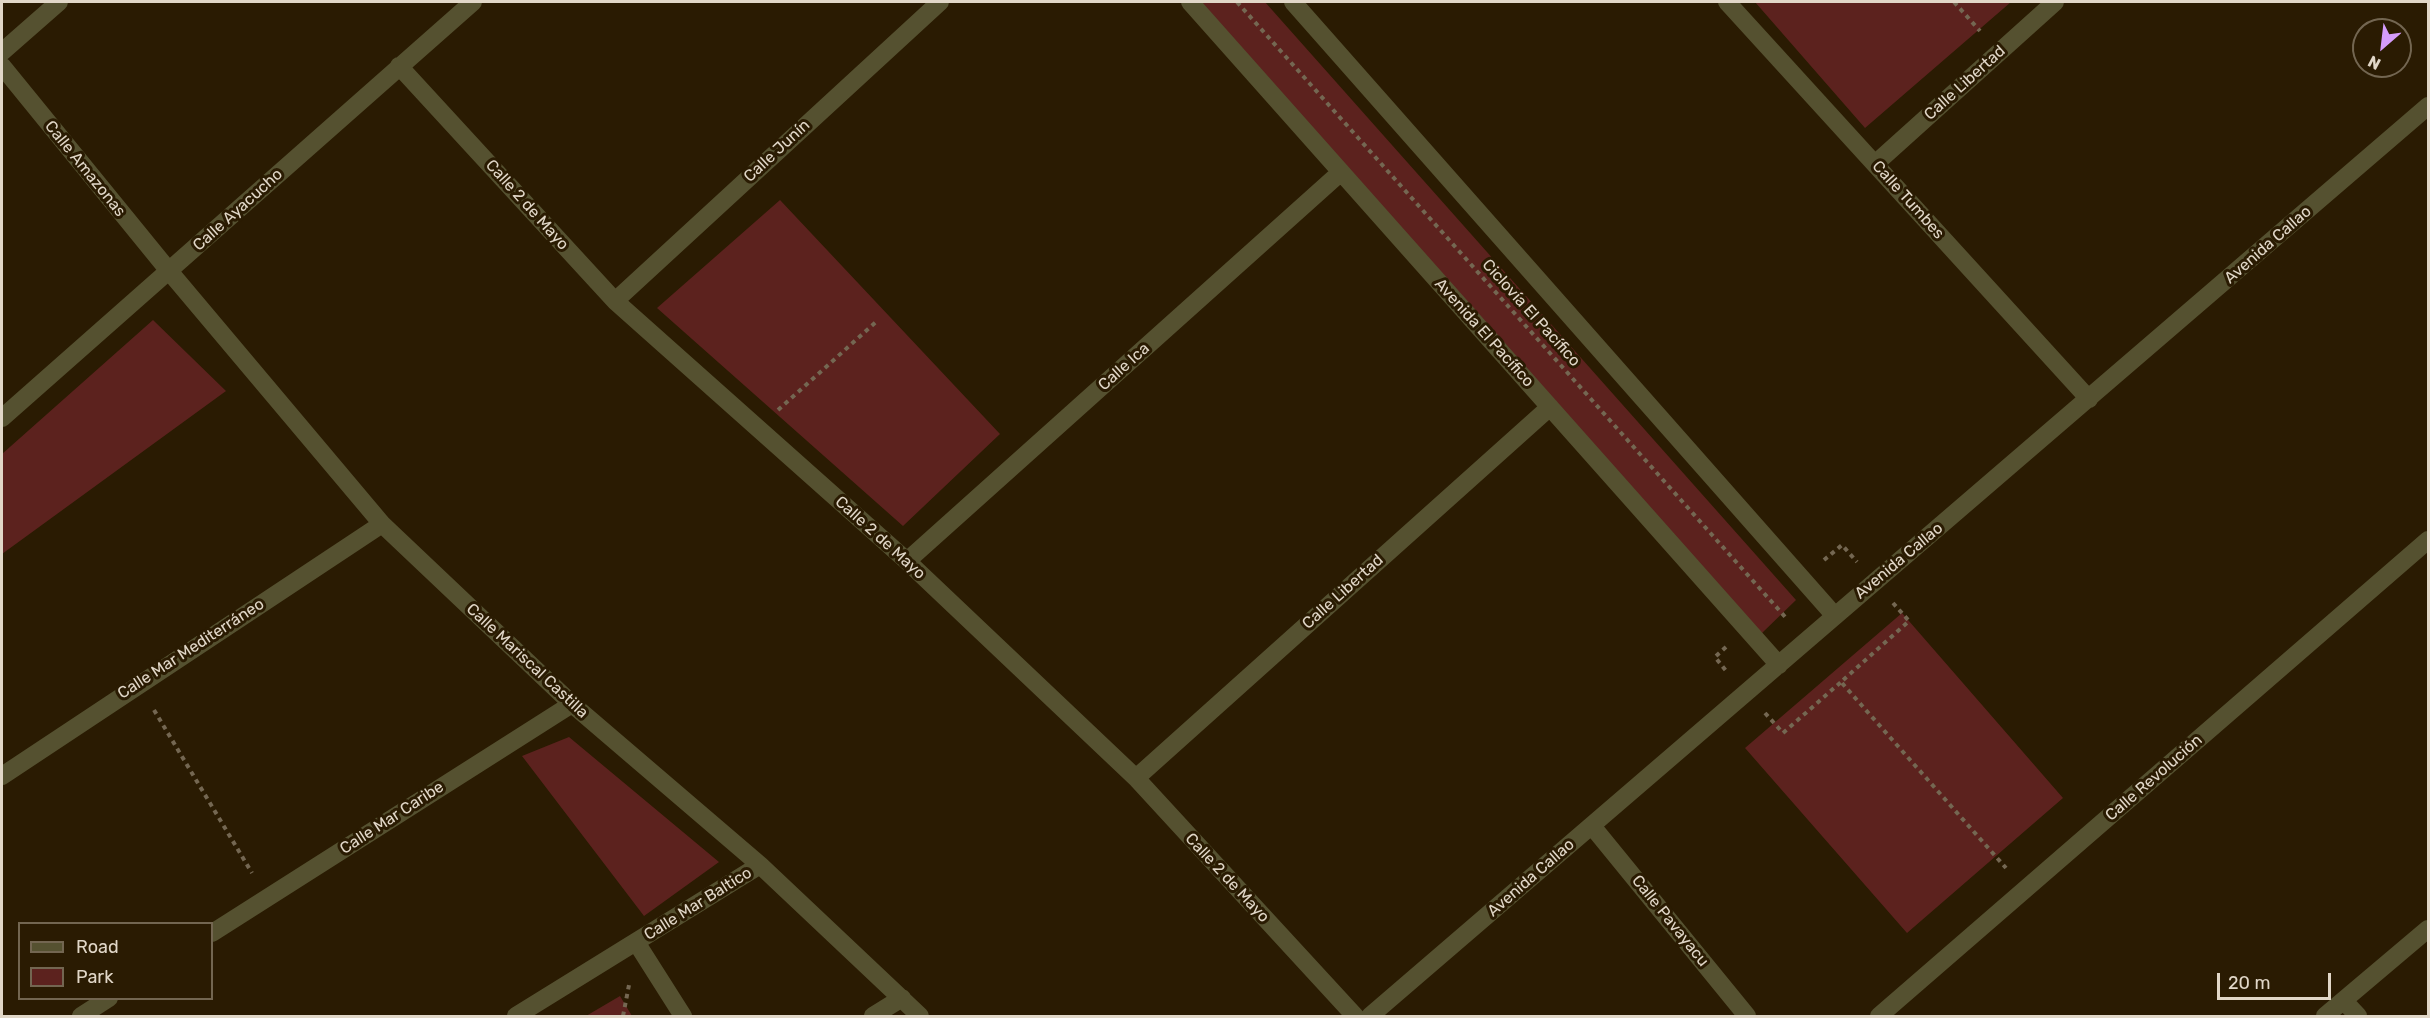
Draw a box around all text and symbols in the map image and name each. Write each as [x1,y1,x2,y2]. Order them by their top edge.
north arrow [2352,18,2412,78]
street label: Calle Libertad [1921,42,2009,124]
text: N [2365,51,2384,74]
street label: Calle Junín [740,116,814,186]
street label: Calle Amazonas [40,117,130,221]
street label: Calle 2 de Mayo [481,156,573,254]
street label: Calle Tumbes [1868,157,1948,243]
street label: Calle Ayacucho [189,165,287,255]
street label: Avenida Callao [2221,202,2315,288]
street label: Ciclovía El Pacífico [1478,255,1584,371]
street label: Avenida El Pacífico [1430,275,1538,391]
street label: Calle Ica [1094,339,1154,395]
street label: Calle 2 de Mayo [831,492,929,584]
street label: Avenida Callao [1851,519,1947,603]
street label: Calle Libertad [1299,551,1387,633]
street label: Calle Mar Mediterráneo [114,594,268,704]
street label: Calle Mariscal Castilla [462,600,592,722]
street label: Calle Revolución [2102,731,2206,825]
street label: Calle Mar Caribe [337,777,447,859]
street label: Calle 2 de Mayo [1181,829,1273,927]
street label: Avenida Callao [1484,835,1578,921]
street label: Calle Mar Baltico [641,863,755,945]
street label: Calle Pavayacu [1627,871,1713,971]
legend [18,922,213,1000]
text: Road [76,936,119,958]
scale bar [2220,961,2334,999]
text: Park [76,966,113,988]
text: 20 m [2228,972,2270,994]

